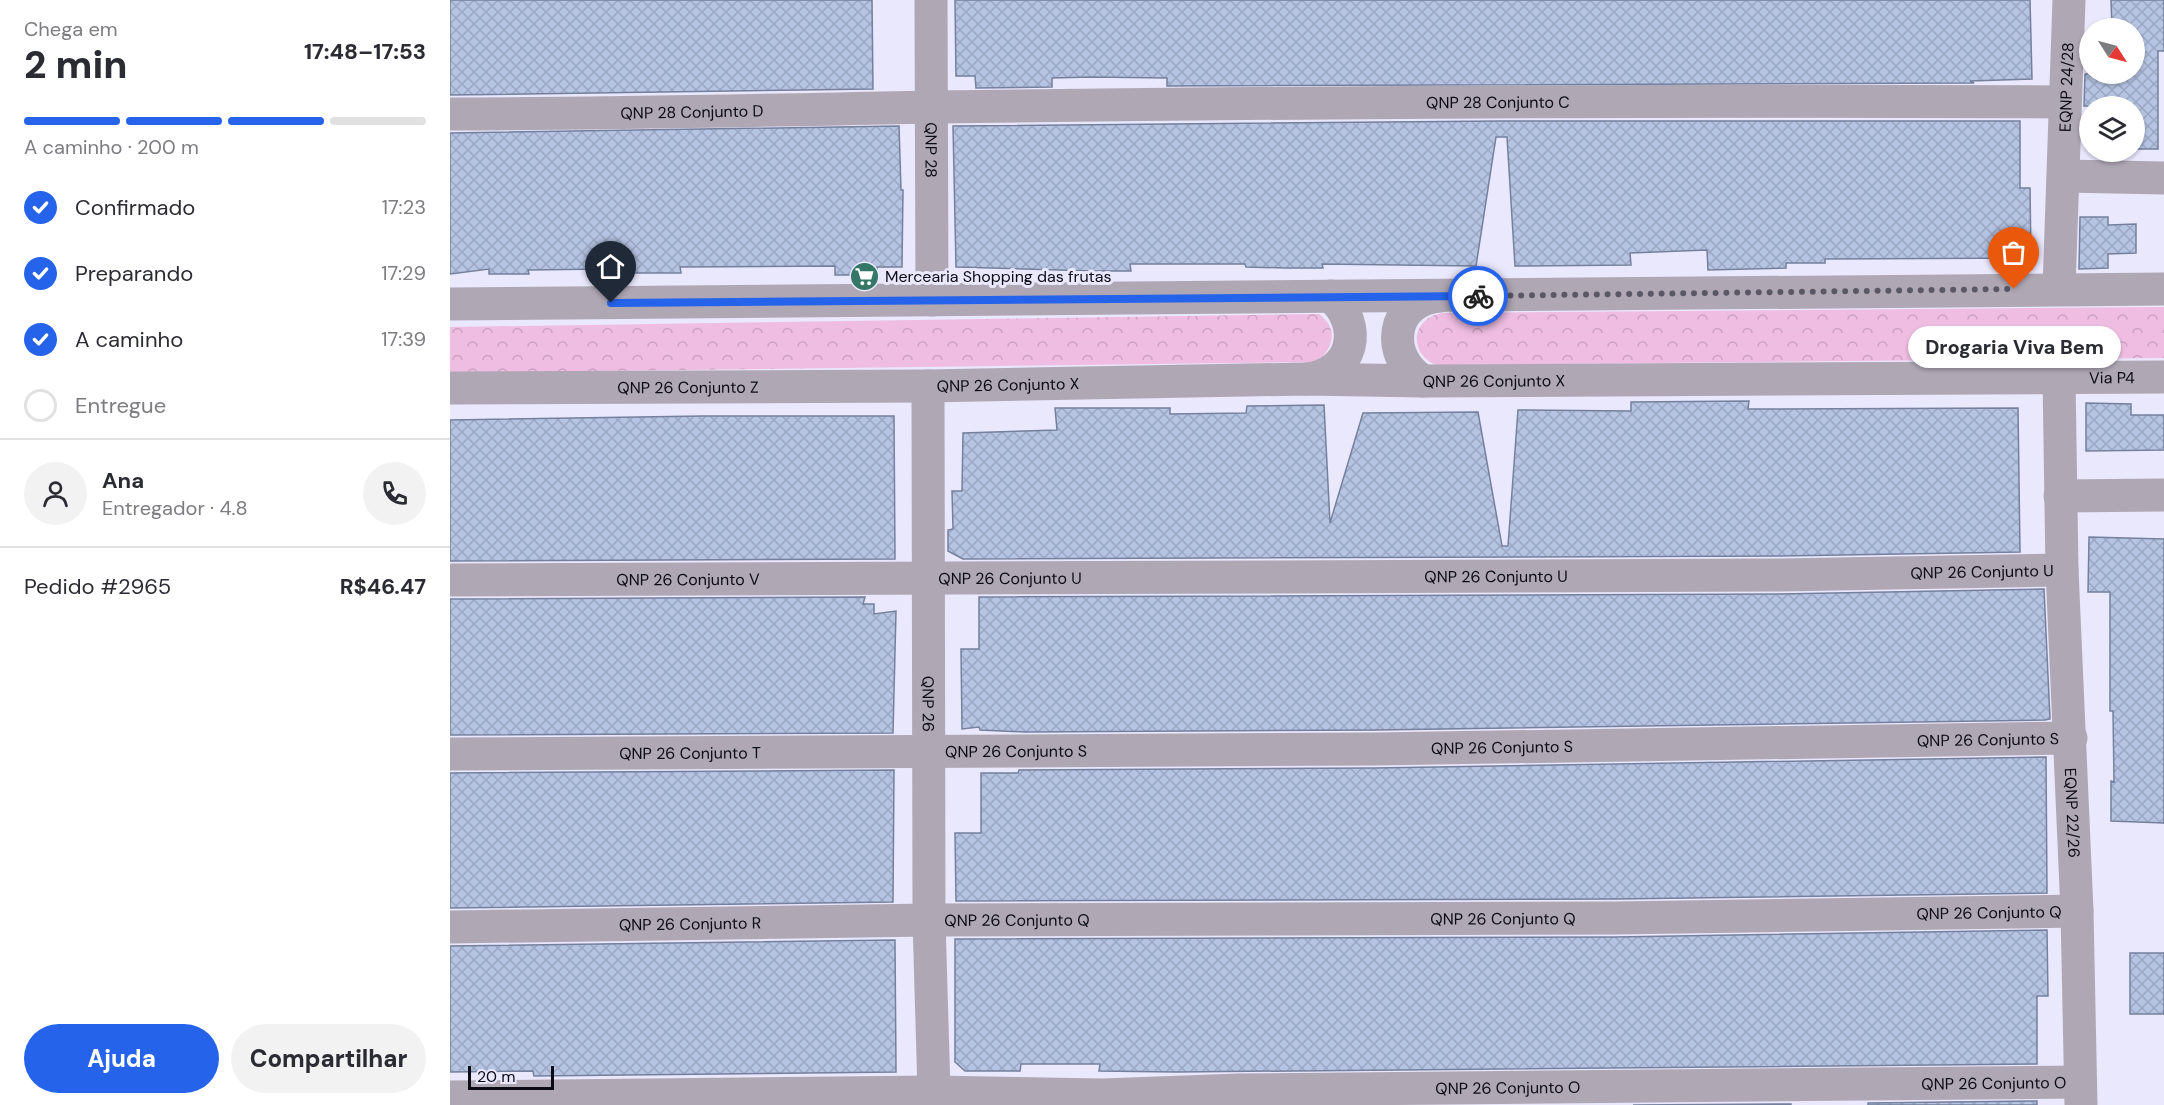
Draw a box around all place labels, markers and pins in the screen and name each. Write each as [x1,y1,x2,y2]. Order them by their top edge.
pin [1988,227,2039,289]
pin [585,241,636,303]
supermarket icon: Mercearia Shopping das frutas [848,260,880,292]
place label: Mercearia Shopping das frutas [885,266,1112,287]
callout: Drogaria Viva Bem [1908,325,2120,367]

